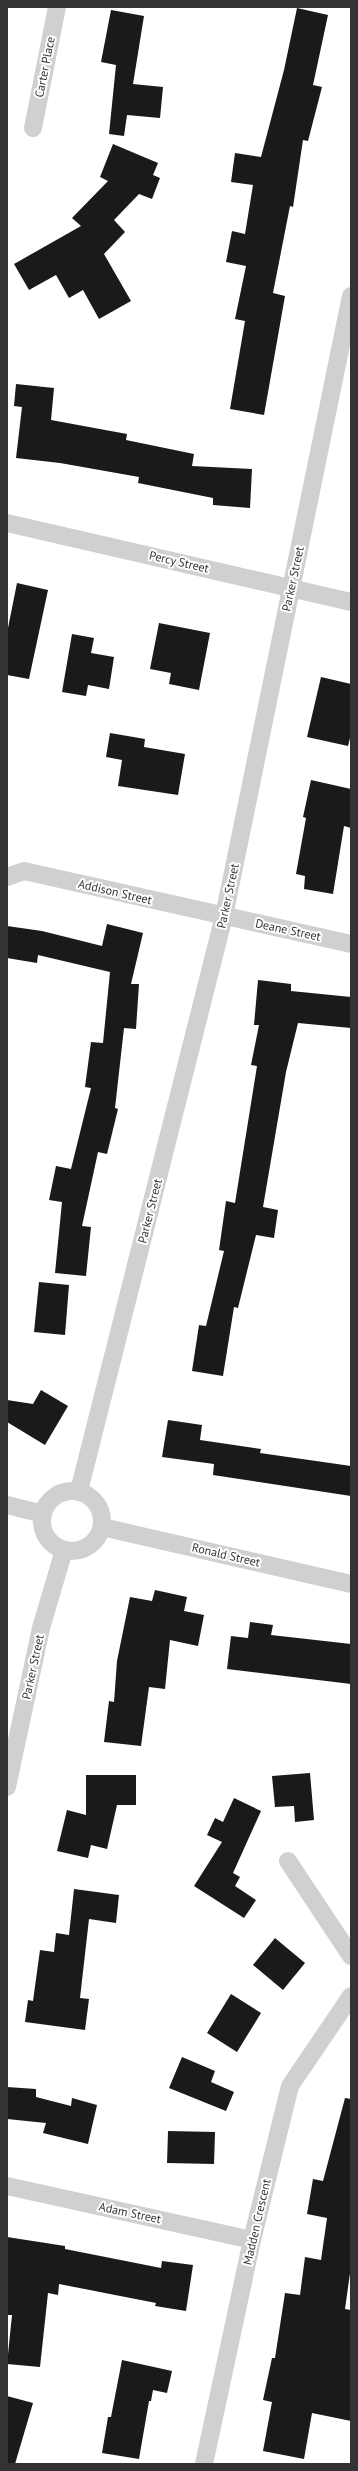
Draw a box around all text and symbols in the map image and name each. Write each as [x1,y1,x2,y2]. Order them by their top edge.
street label: Carter Place [31,35,58,99]
street label: Parker Street [278,545,307,613]
street label: Percy Street [148,547,210,576]
street label: Parker Street [213,862,242,930]
street label: Addison Street [77,876,153,907]
street label: Deane Street [254,915,322,944]
street label: Parker Street [134,1177,165,1245]
street label: Ronald Street [191,1539,262,1570]
street label: Parker Street [18,1633,47,1701]
street label: Madden Crescent [239,2177,274,2266]
street label: Adam Street [98,2199,162,2226]

